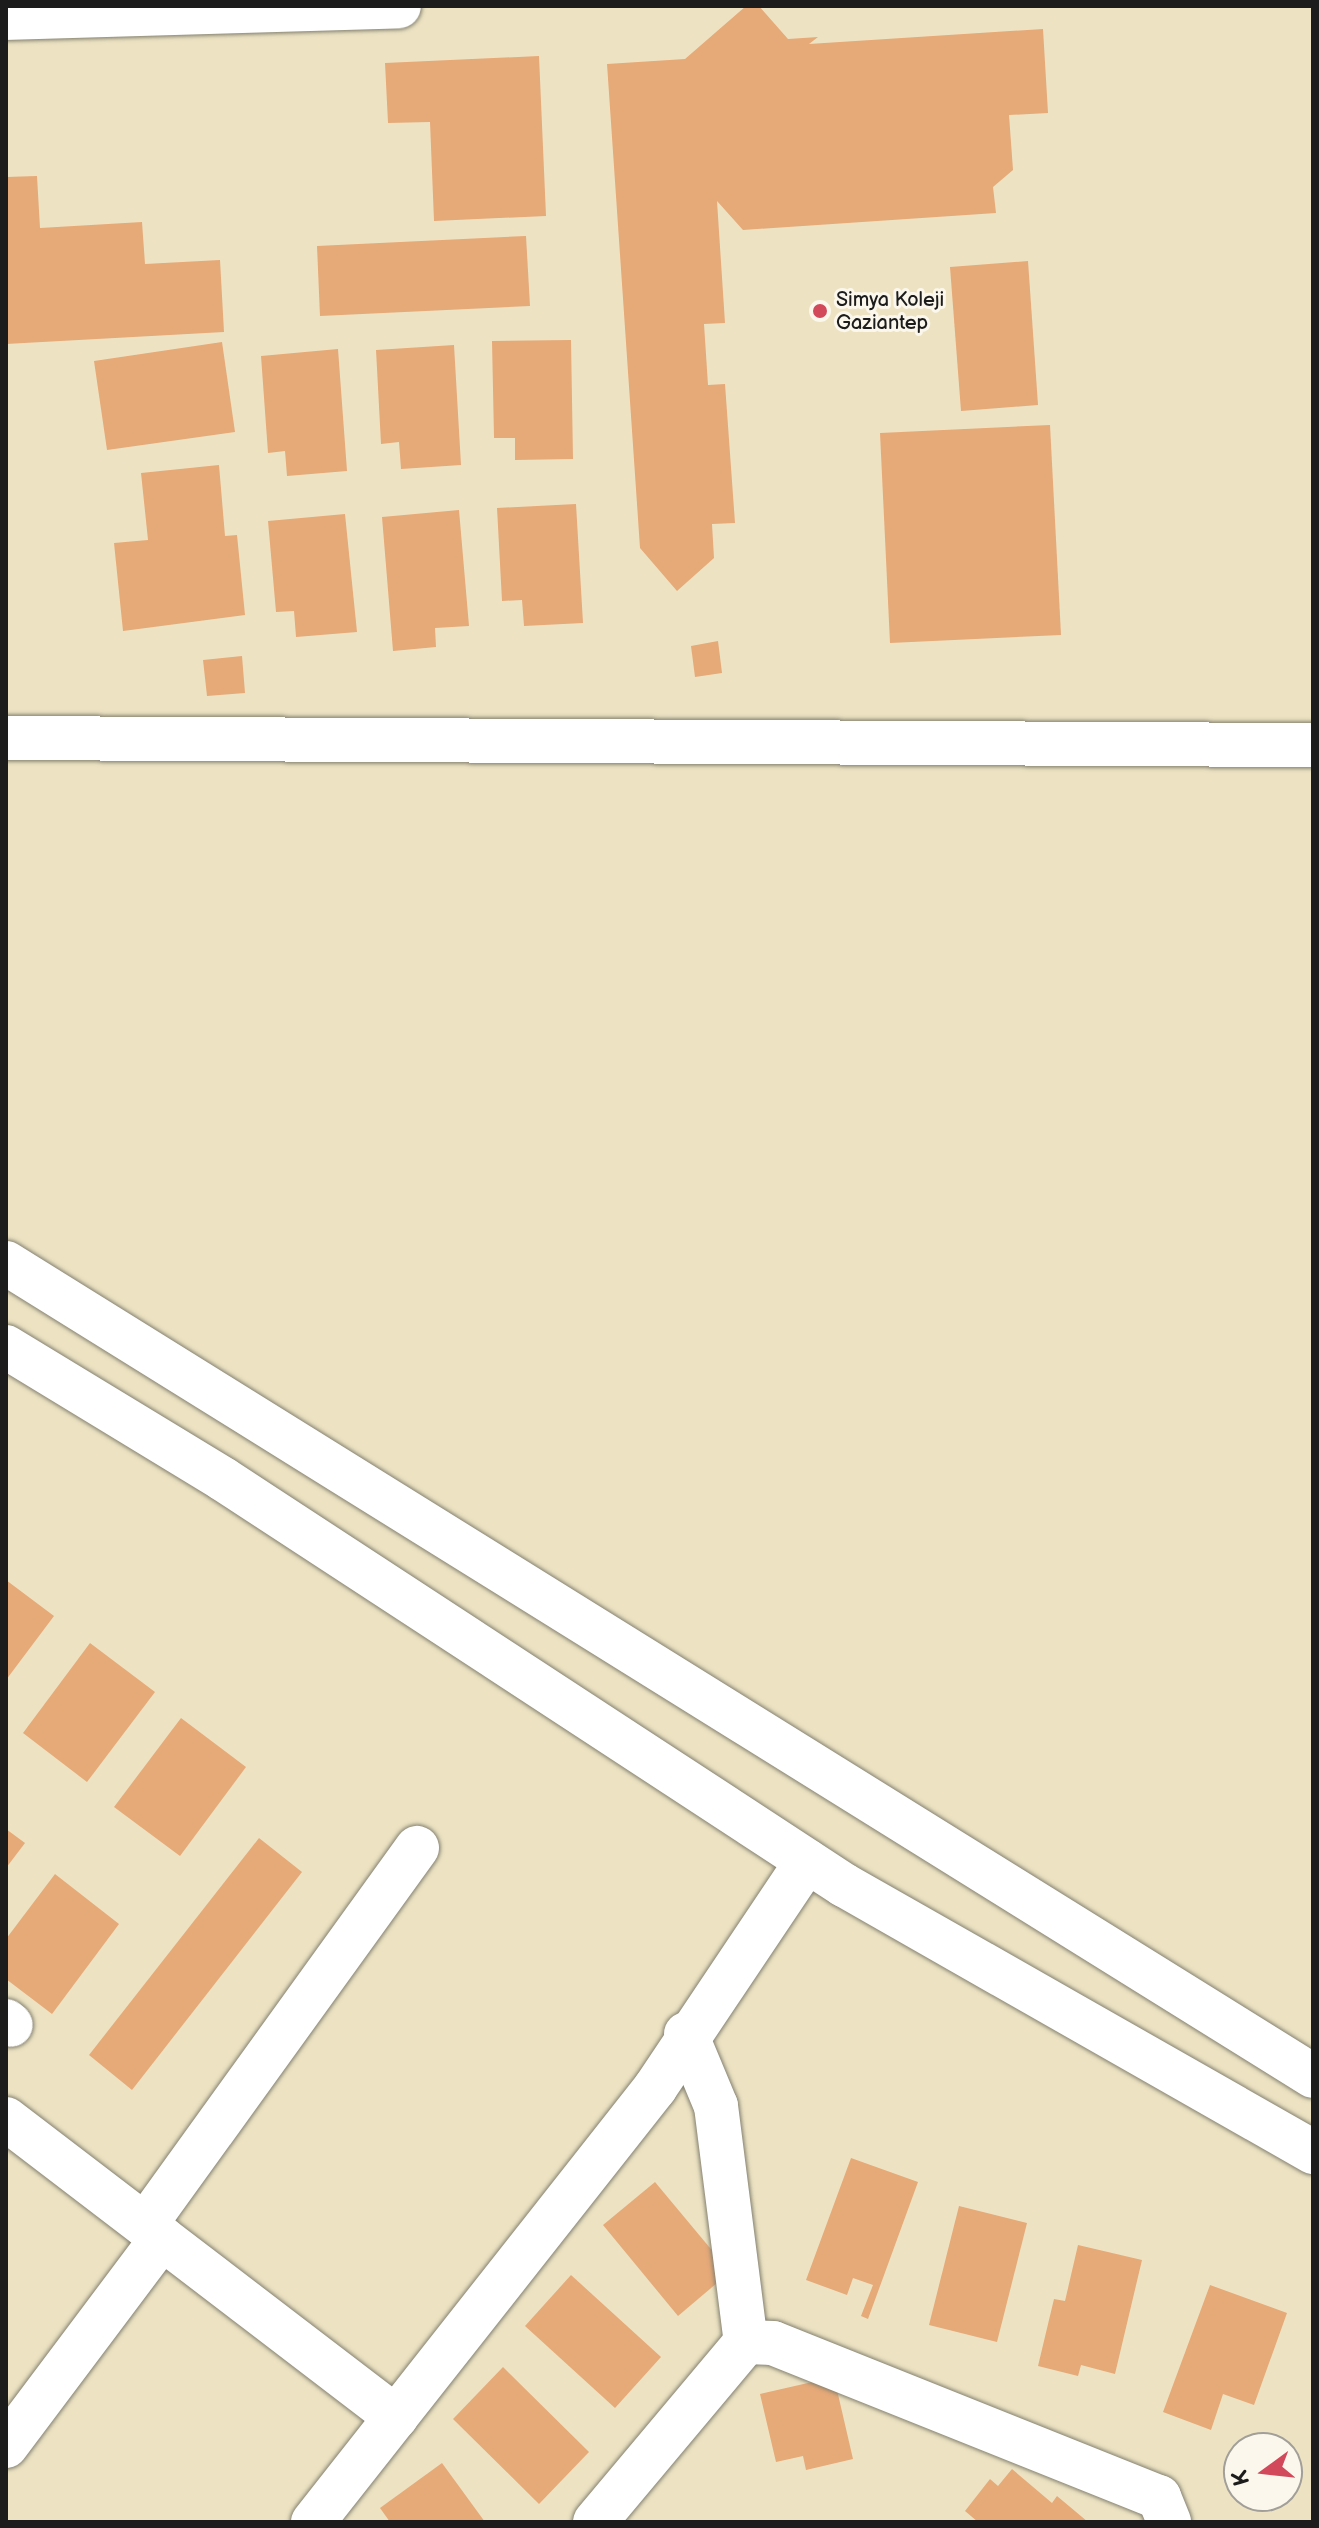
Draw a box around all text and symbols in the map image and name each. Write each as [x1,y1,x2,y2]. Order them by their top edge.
place label: Simya Koleji Gaziantep [836,288,944,335]
marker: Simya Koleji Gaziantep [811,302,829,320]
north arrow [1223,2432,1303,2512]
text: K [1226,2467,1256,2489]

